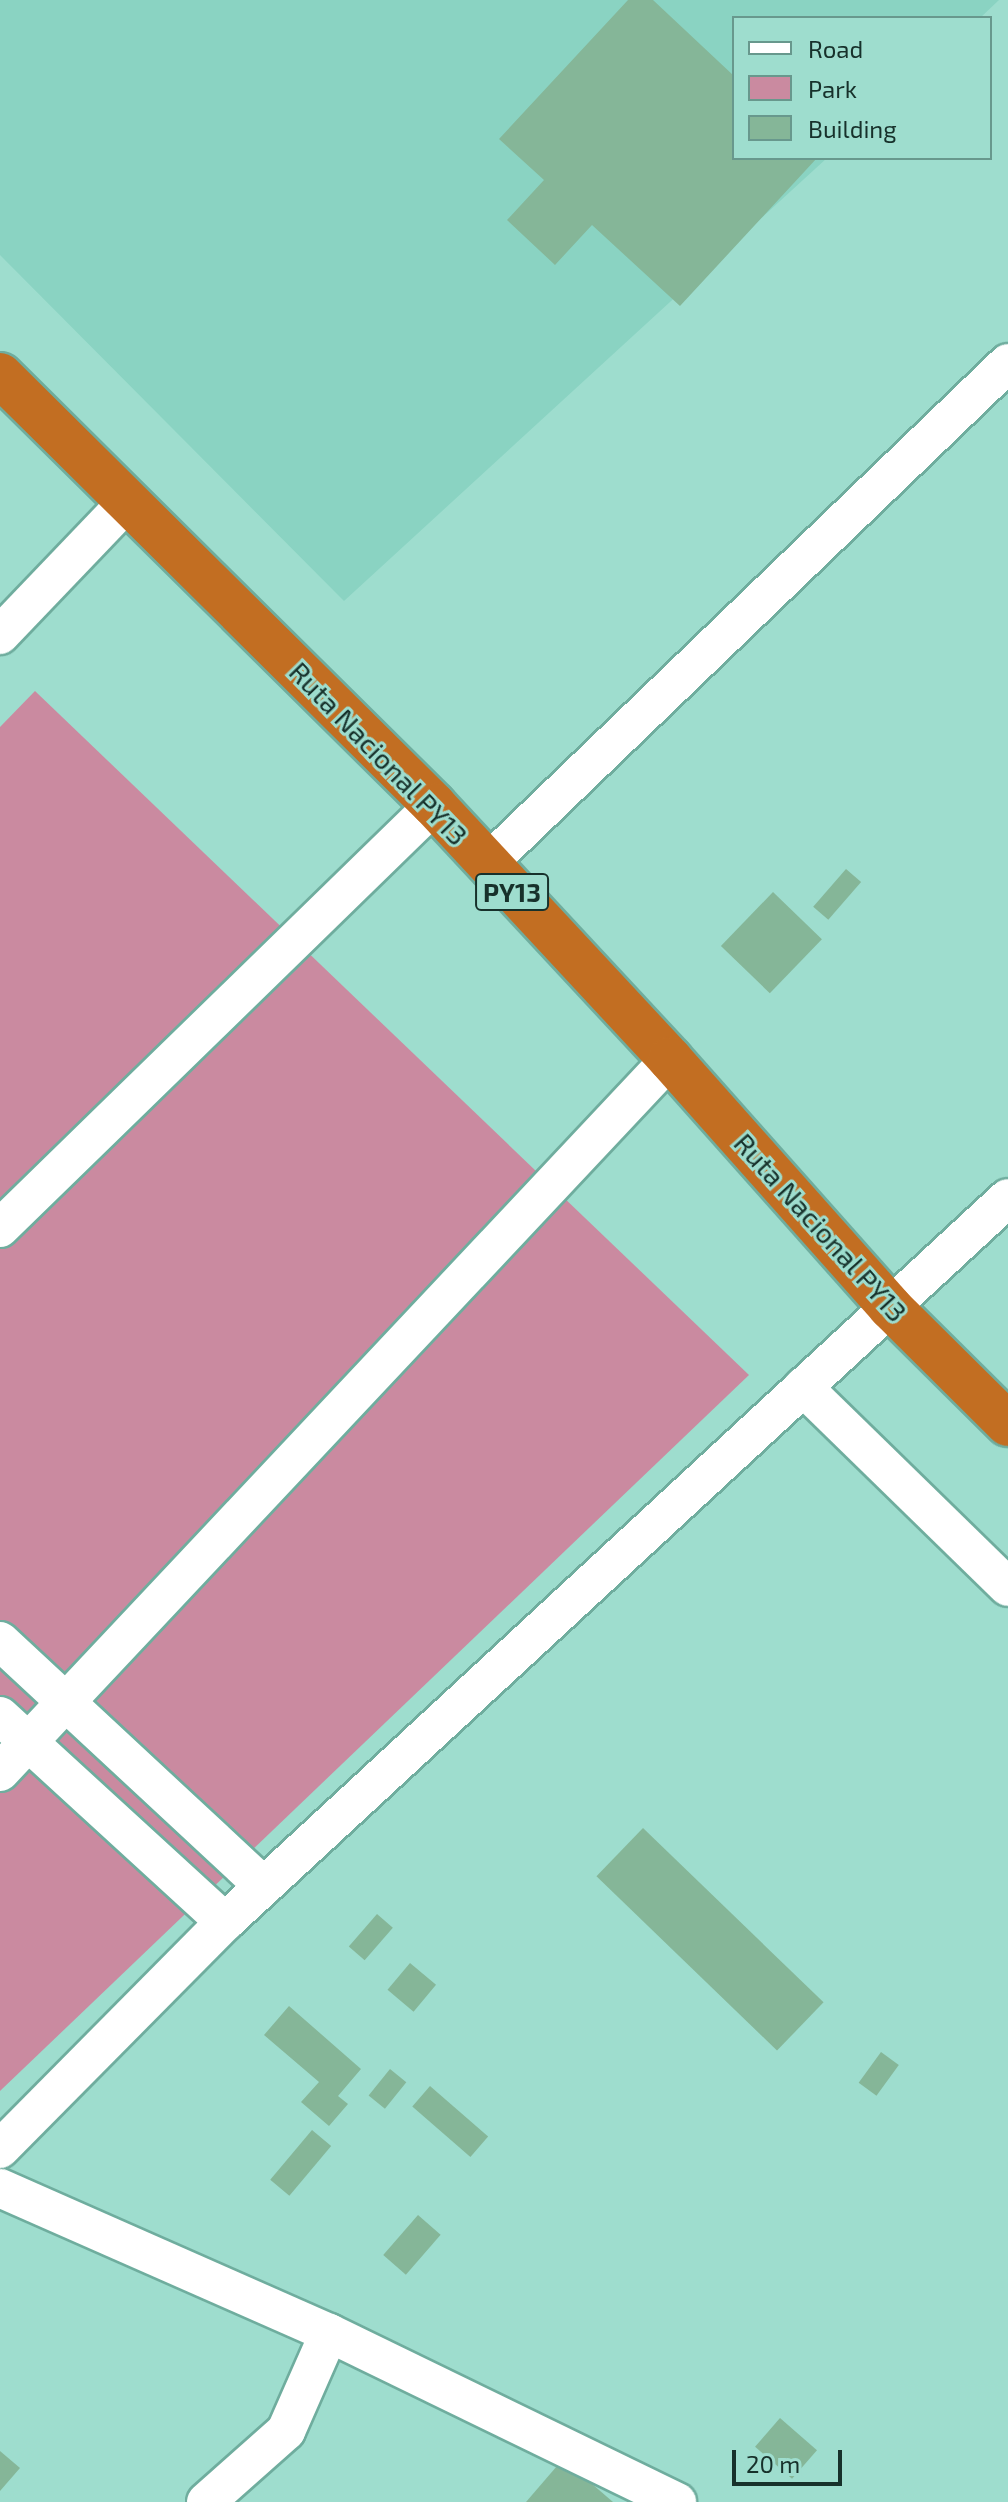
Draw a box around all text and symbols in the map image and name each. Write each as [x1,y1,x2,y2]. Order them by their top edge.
legend [732,16,992,160]
text: Road [808,34,863,63]
text: Park [808,74,857,103]
text: Building [808,114,897,143]
street label: Ruta Nacional PY13 [283,654,475,852]
road number: PY13 [474,870,550,914]
street label: Ruta Nacional PY13 [727,1126,915,1328]
scale bar [736,2434,846,2484]
text: 20 m [746,2449,800,2478]

